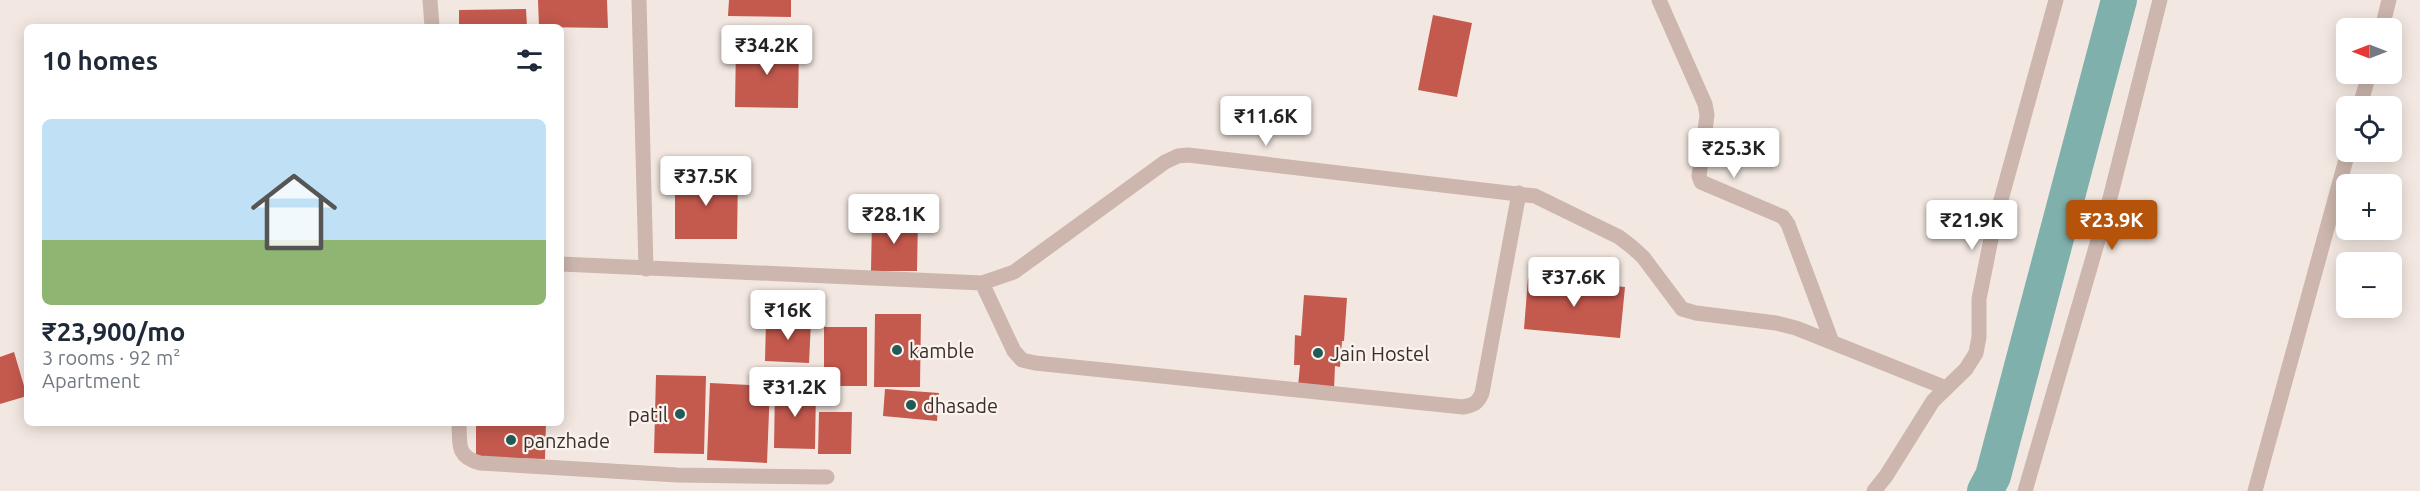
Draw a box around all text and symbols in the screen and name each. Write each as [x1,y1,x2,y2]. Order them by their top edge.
north arrow [2336,18,2402,84]
map controls [2336,18,2402,318]
pin: ₹34.2K [718,25,816,76]
text: ₹34.2K [735,33,799,56]
icon: filters [513,44,546,77]
text: 10 homes [42,46,158,75]
pin: ₹11.6K [1217,96,1315,147]
button: locate [2336,96,2402,162]
text: ₹11.6K [1234,104,1298,127]
pin: ₹25.3K [1685,128,1783,179]
text: ₹25.3K [1702,136,1766,159]
pin: ₹37.5K [657,156,755,207]
icon: home [240,158,348,266]
text: ₹37.5K [674,164,738,187]
button: + [2336,174,2402,240]
pin: ₹28.1K [845,194,943,245]
pin: ₹21.9K [1923,200,2021,251]
pin: ₹23.9K [2063,200,2161,251]
text: ₹28.1K [862,202,926,225]
text: ₹21.9K [1940,208,2004,231]
text: ₹23.9K [2080,208,2144,231]
button: − [2336,252,2402,318]
pin: ₹37.6K [1525,257,1623,308]
text: ₹37.6K [1542,265,1606,288]
pin: ₹16K [752,290,824,341]
text: ₹16K [764,298,812,321]
text: ₹23,900/mo [42,317,185,346]
place label: kamble [909,339,975,362]
place label: Jain Hostel [1330,342,1429,365]
marker: kamble [890,343,904,357]
text: 3 rooms · 92 m² [42,346,180,369]
marker: Jain Hostel [1311,346,1325,360]
pin: ₹31.2K [746,367,844,418]
text: Apartment [42,369,140,392]
text: ₹31.2K [763,375,827,398]
place label: dhasade [923,394,998,417]
marker: dhasade [904,398,918,412]
place label: patil [628,403,668,426]
marker: patil [673,407,687,421]
place label: panzhade [523,429,610,452]
marker: panzhade [504,433,518,447]

